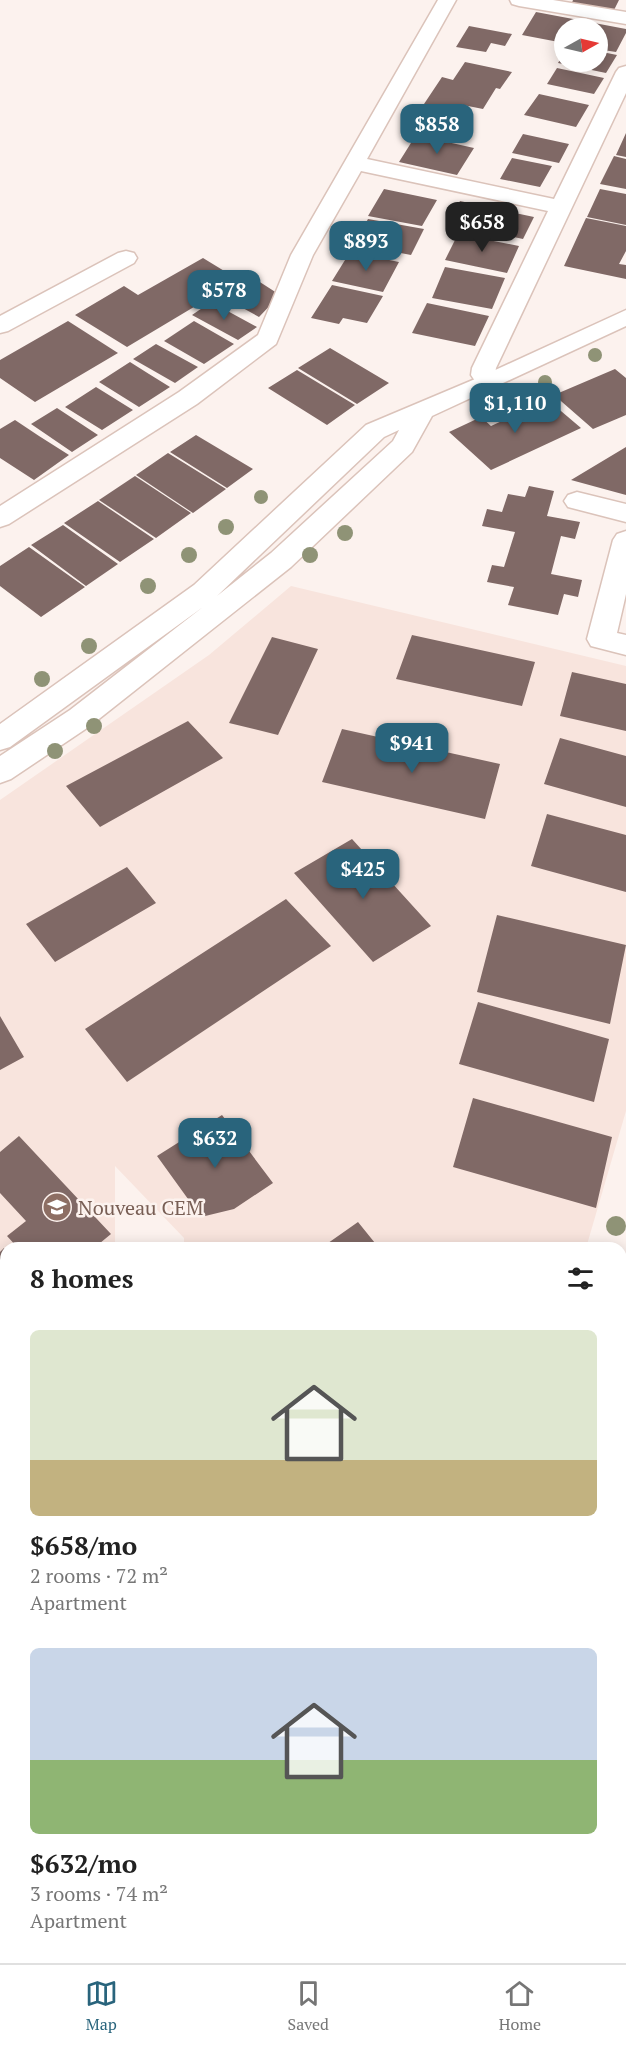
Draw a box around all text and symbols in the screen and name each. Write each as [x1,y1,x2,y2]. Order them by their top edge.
north arrow [554,18,608,72]
map controls [554,18,608,72]
pin: $858 [401,104,473,155]
text: $858 [414,110,460,137]
pin: $658 [446,202,518,253]
text: $658 [459,208,505,235]
pin: $893 [330,221,402,272]
text: $893 [343,227,389,254]
pin: $578 [188,270,260,321]
text: $578 [201,276,247,303]
pin: $1,110 [466,383,564,434]
text: $1,110 [484,389,546,416]
pin: $941 [376,723,448,774]
text: $941 [389,729,435,756]
pin: $425 [327,849,399,900]
text: $425 [340,855,386,882]
pin: $632 [179,1118,251,1169]
text: $632 [192,1124,238,1151]
school or university icon: Nouveau CEM [41,1191,73,1223]
place label: Nouveau CEM [78,1194,203,1221]
text: 8 homes [30,1261,134,1295]
icon: filters [564,1262,597,1295]
icon: home [260,1369,368,1477]
text: $658/mo [30,1528,137,1562]
text: 2 rooms · 72 m² [30,1562,168,1589]
text: Apartment [30,1589,127,1616]
icon: home [260,1687,368,1795]
text: $632/mo [30,1846,137,1880]
text: 3 rooms · 74 m² [30,1880,168,1907]
text: Apartment [30,1907,127,1934]
tab: Map [85,1977,118,2035]
tab: Saved [288,1977,329,2035]
tab: Home [499,1977,541,2035]

